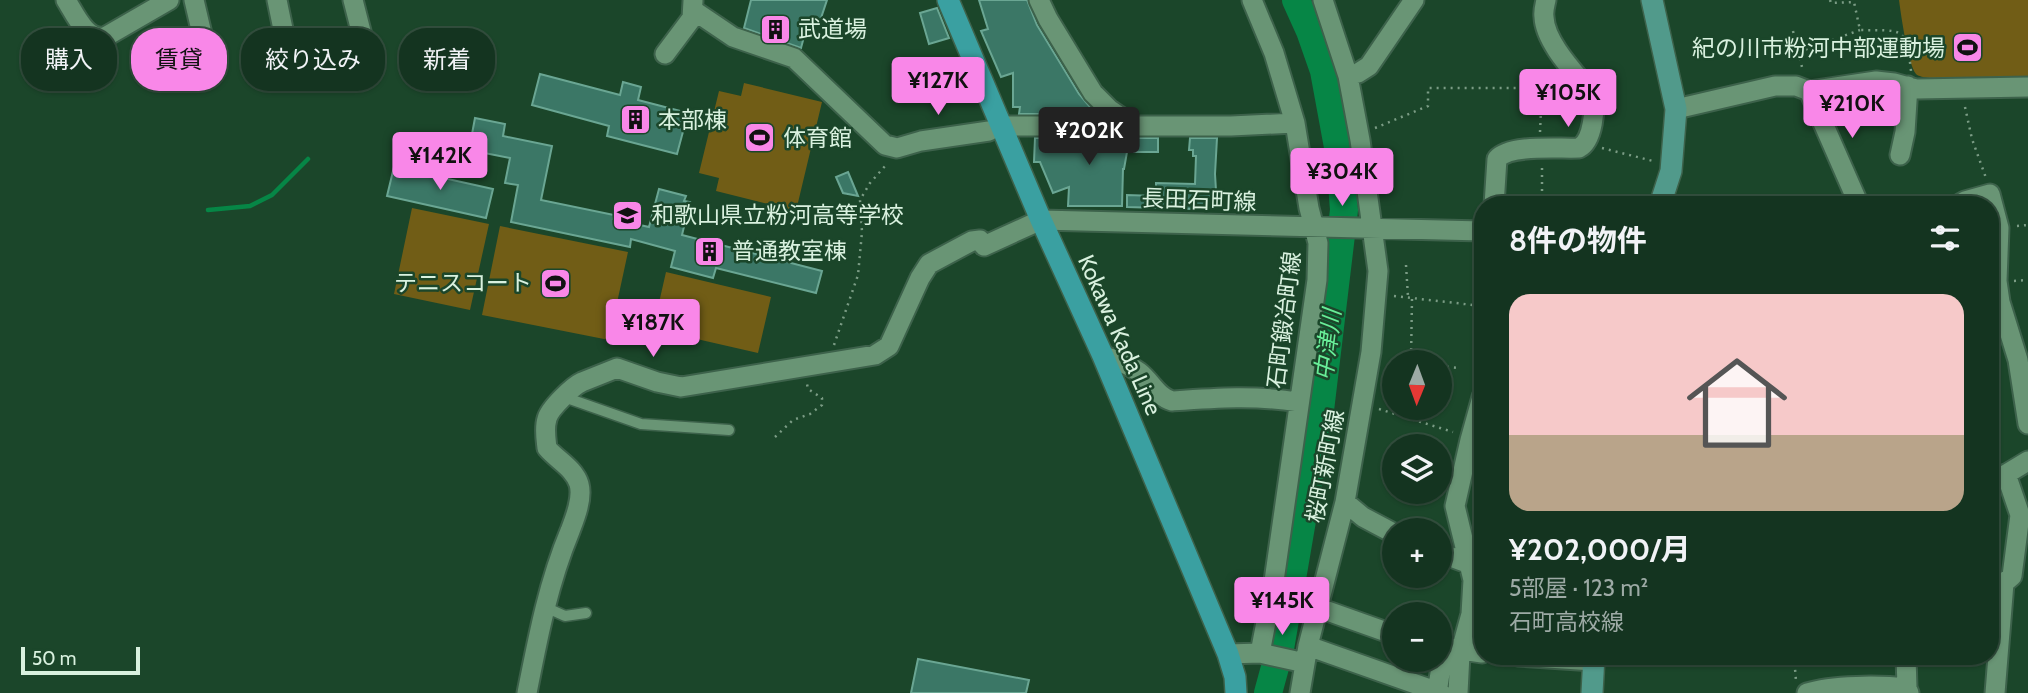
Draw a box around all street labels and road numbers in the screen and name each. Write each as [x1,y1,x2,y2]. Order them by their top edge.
street label: 長田石町線 [1141,184,1257,216]
street label: Kokawa Kada Line [1072,250,1168,420]
street label: 石町鍛冶町線 [1262,250,1306,390]
street label: 桜町新町線 [1300,407,1350,525]

